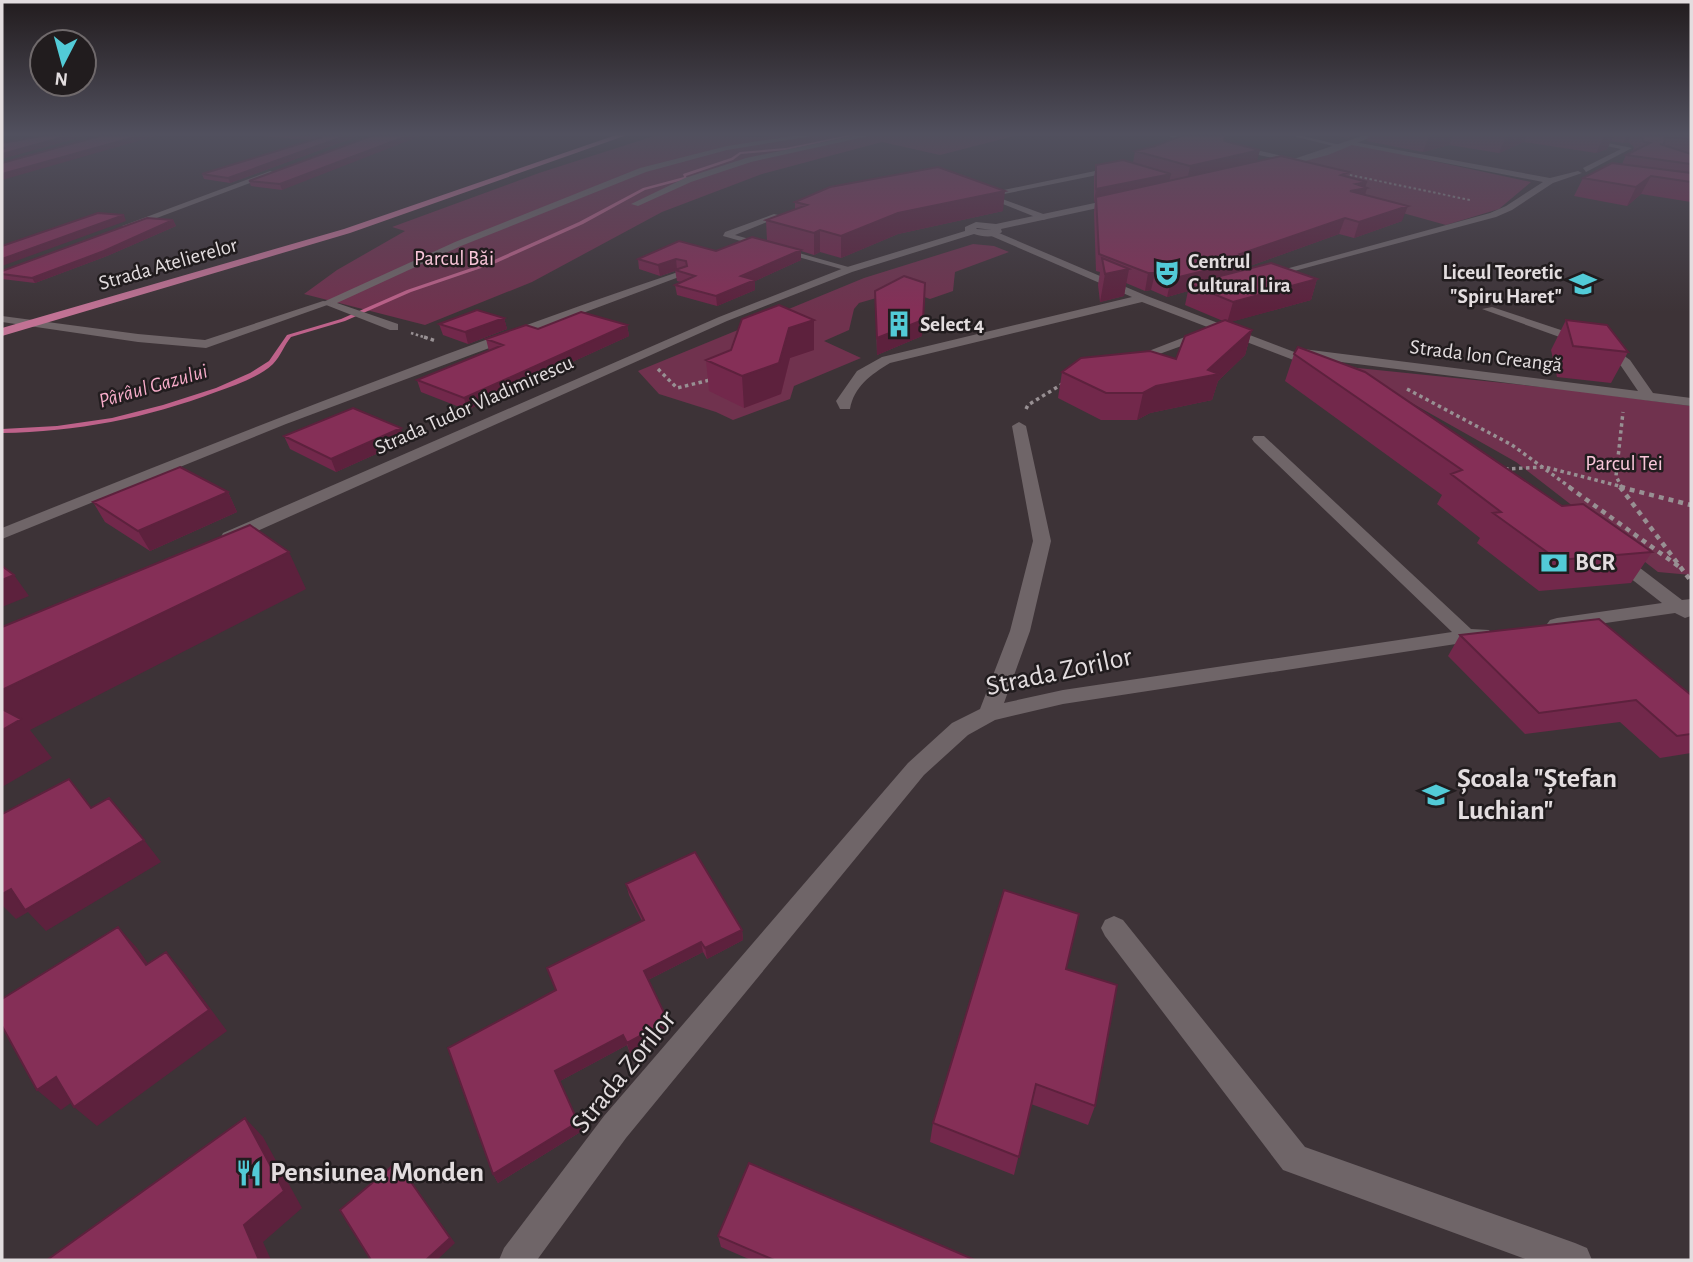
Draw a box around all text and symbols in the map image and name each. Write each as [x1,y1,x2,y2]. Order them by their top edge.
north arrow [28,28,98,98]
text: N [54,68,69,89]
street label: Strada Atelierelor [96,234,240,294]
park label: Parcul Băi [414,248,494,269]
place label: Centrul Cultural Lira [1188,251,1291,296]
theatre icon: Centrul Cultural Lira [1152,258,1182,288]
place label: Liceul Teoretic "Spiru Haret" [1442,262,1562,307]
school or university icon: Liceul Teoretic "Spiru Haret" [1568,269,1598,299]
building icon: Select 4 [884,309,914,339]
place label: Select 4 [920,314,984,335]
street label: Strada Ion Creangă [1409,336,1564,376]
street label: Strada Tudor Vladimirescu [372,352,577,458]
water label: Pârâul Gazului [96,360,210,412]
park label: Parcul Tei [1585,453,1663,474]
bank icon: BCR [1539,548,1569,578]
place label: BCR [1575,551,1615,575]
street label: Strada Zorilor [983,643,1135,701]
place label: Școala "Ștefan Luchian" [1457,765,1617,825]
school or university icon: Școala "Ștefan Luchian" [1421,780,1451,810]
street label: Strada Zorilor [566,1005,682,1139]
restaurant icon: Pensiunea Monden [234,1158,264,1188]
place label: Pensiunea Monden [270,1159,484,1187]

